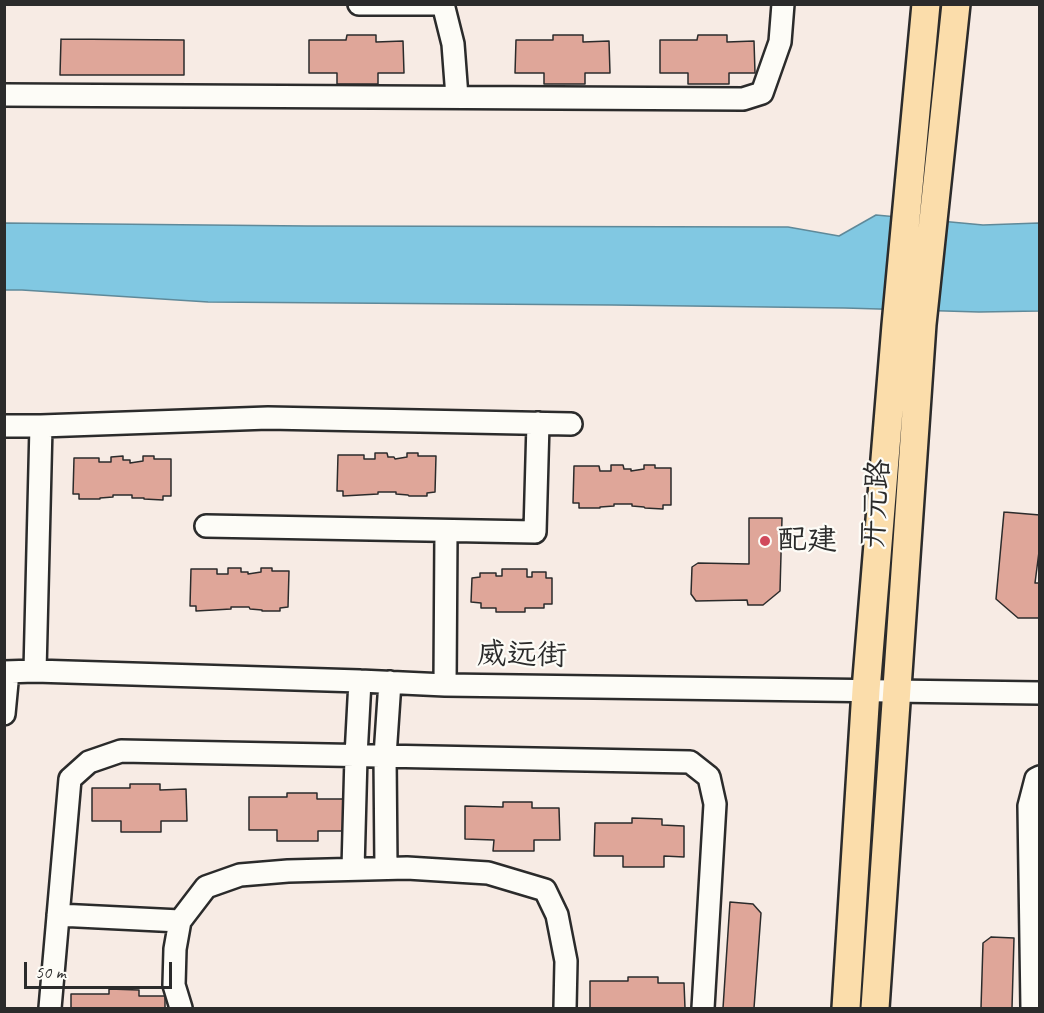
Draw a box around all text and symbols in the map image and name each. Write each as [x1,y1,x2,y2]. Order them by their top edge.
street label: 开元路 [856,458,898,550]
place label: 配建 [777,523,837,559]
marker: 配建 [758,534,772,548]
street label: 威远街 [477,637,567,675]
scale bar [27,950,176,988]
text: 50 m [35,961,66,983]

